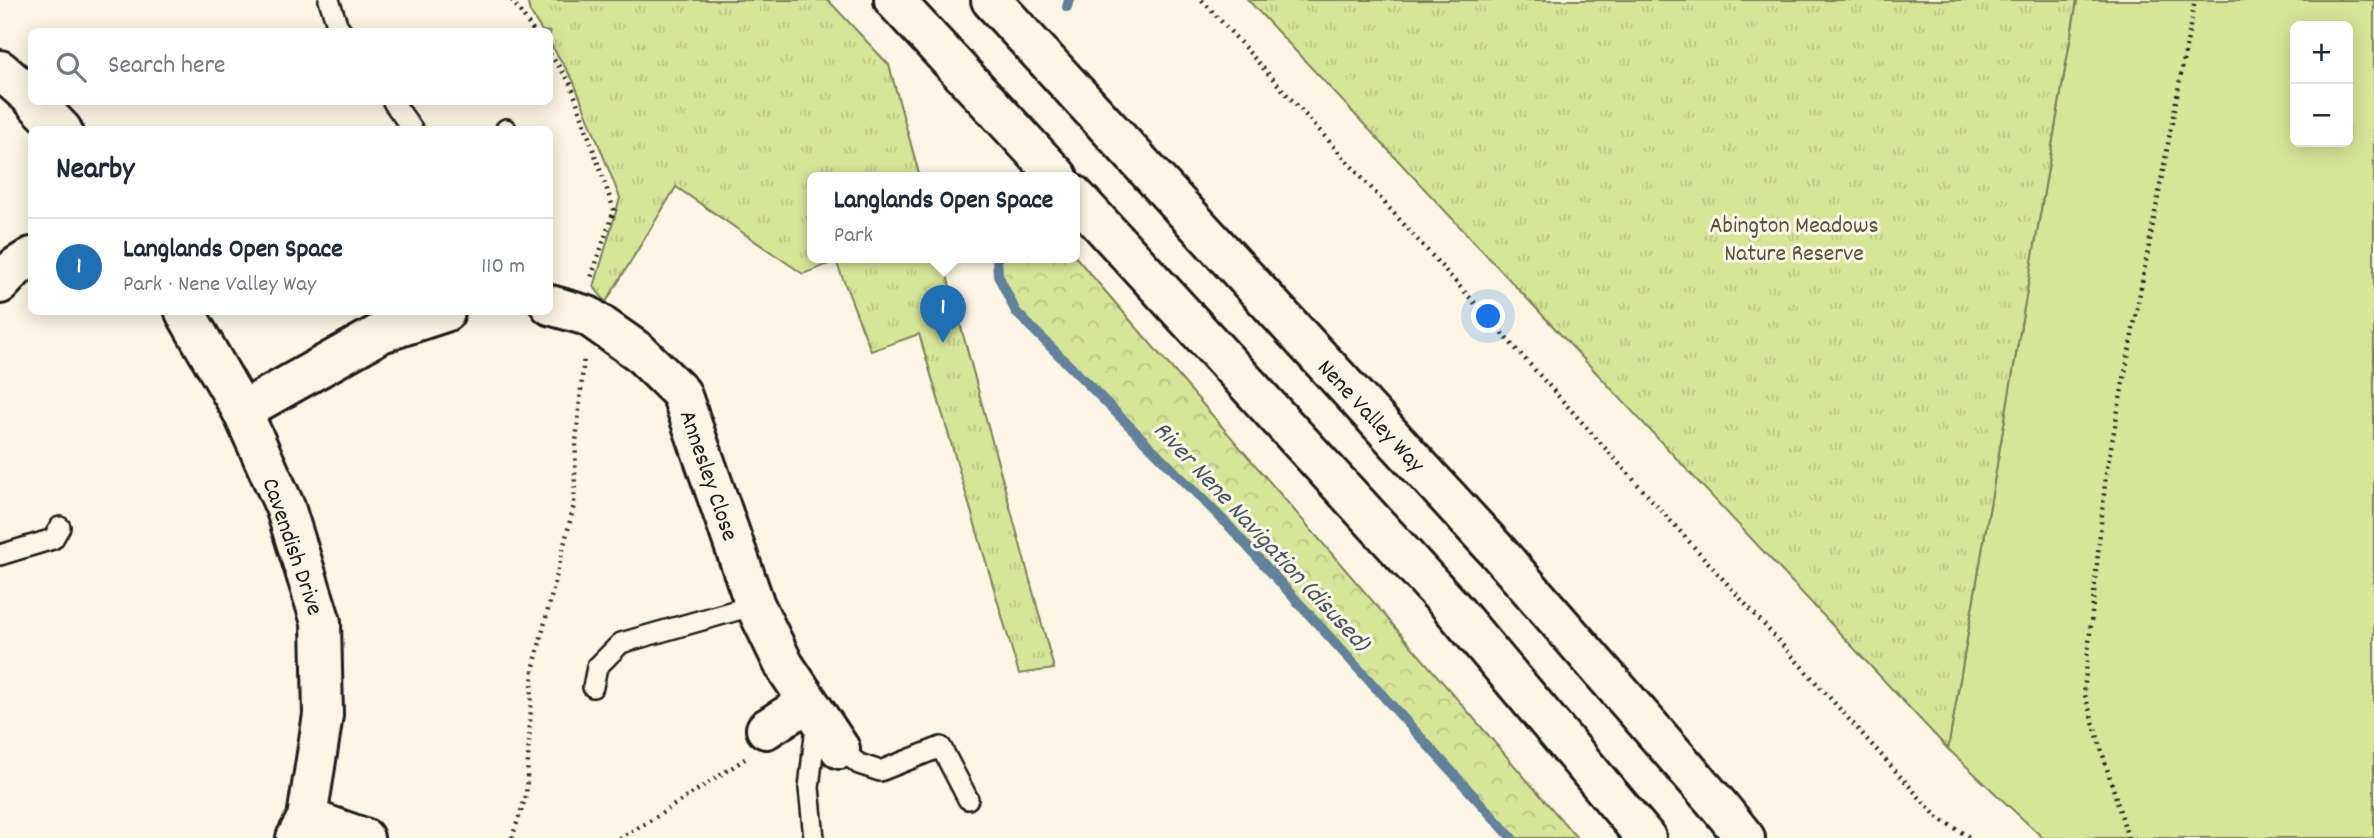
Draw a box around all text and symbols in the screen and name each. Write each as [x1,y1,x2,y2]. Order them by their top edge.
map controls [2290,21,2353,147]
button: + [2290,21,2353,84]
search box [28,28,553,105]
icon: search [52,48,90,86]
text: Search here [108,48,226,85]
button: − [2290,84,2353,147]
text: Nearby [56,150,134,193]
popup [807,172,1080,263]
text: Langlands Open Space [834,183,1053,220]
park label: Abington Meadows Nature Reserve [1710,210,1878,272]
text: Park [834,220,873,253]
text: Langlands Open Space [123,232,343,269]
text: 1 [76,251,82,284]
text: 110 m [481,251,525,284]
text: Park · Nene Valley Way [123,269,316,302]
pin: 1 [920,285,966,343]
your location [1471,299,1505,333]
street label: Nene Valley Way [1308,353,1432,482]
street label: Annesley Close [669,406,745,546]
water label: River Nene Navigation (disused) [1143,414,1378,662]
street label: Cavendish Drive [252,474,331,620]

